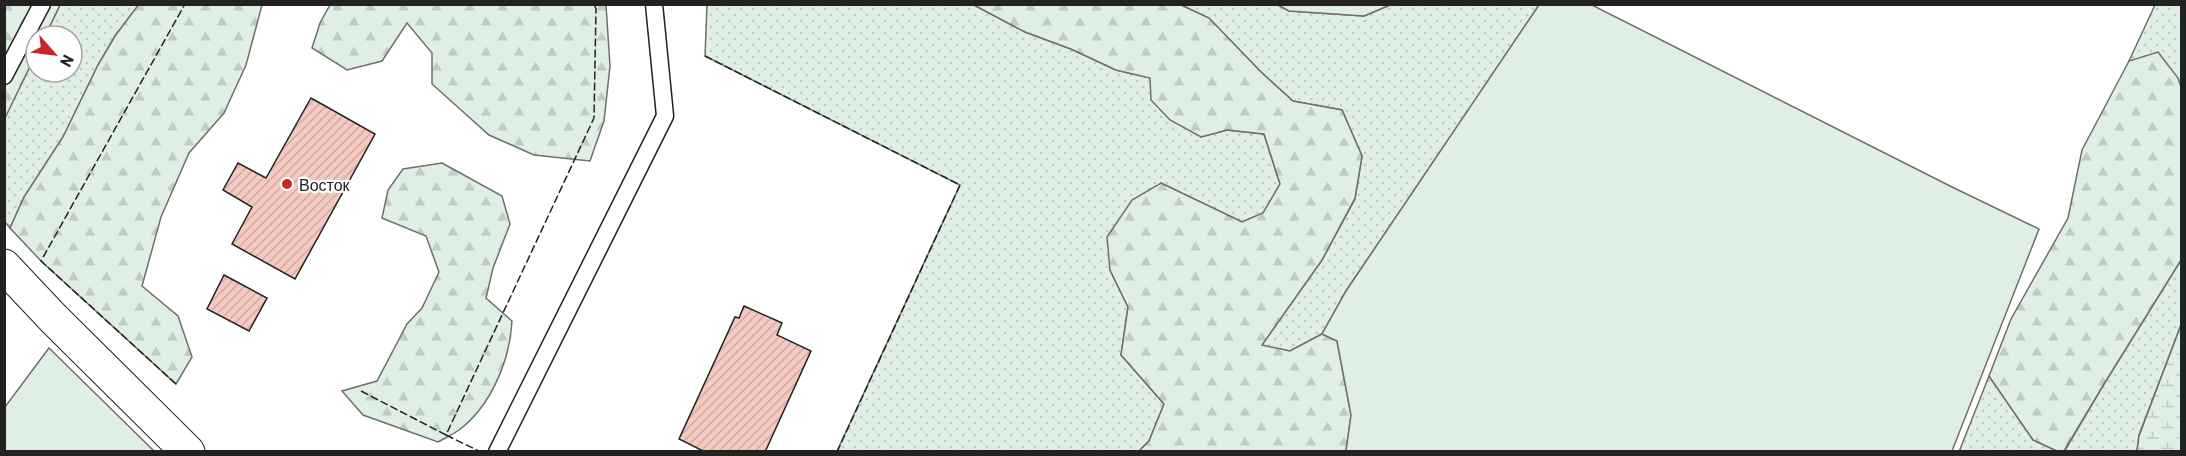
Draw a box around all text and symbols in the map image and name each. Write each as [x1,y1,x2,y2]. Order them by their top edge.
north arrow [24,24,84,84]
text: N [57,52,79,70]
place label: Восток [299,175,351,194]
marker: Восток [280,177,294,191]

